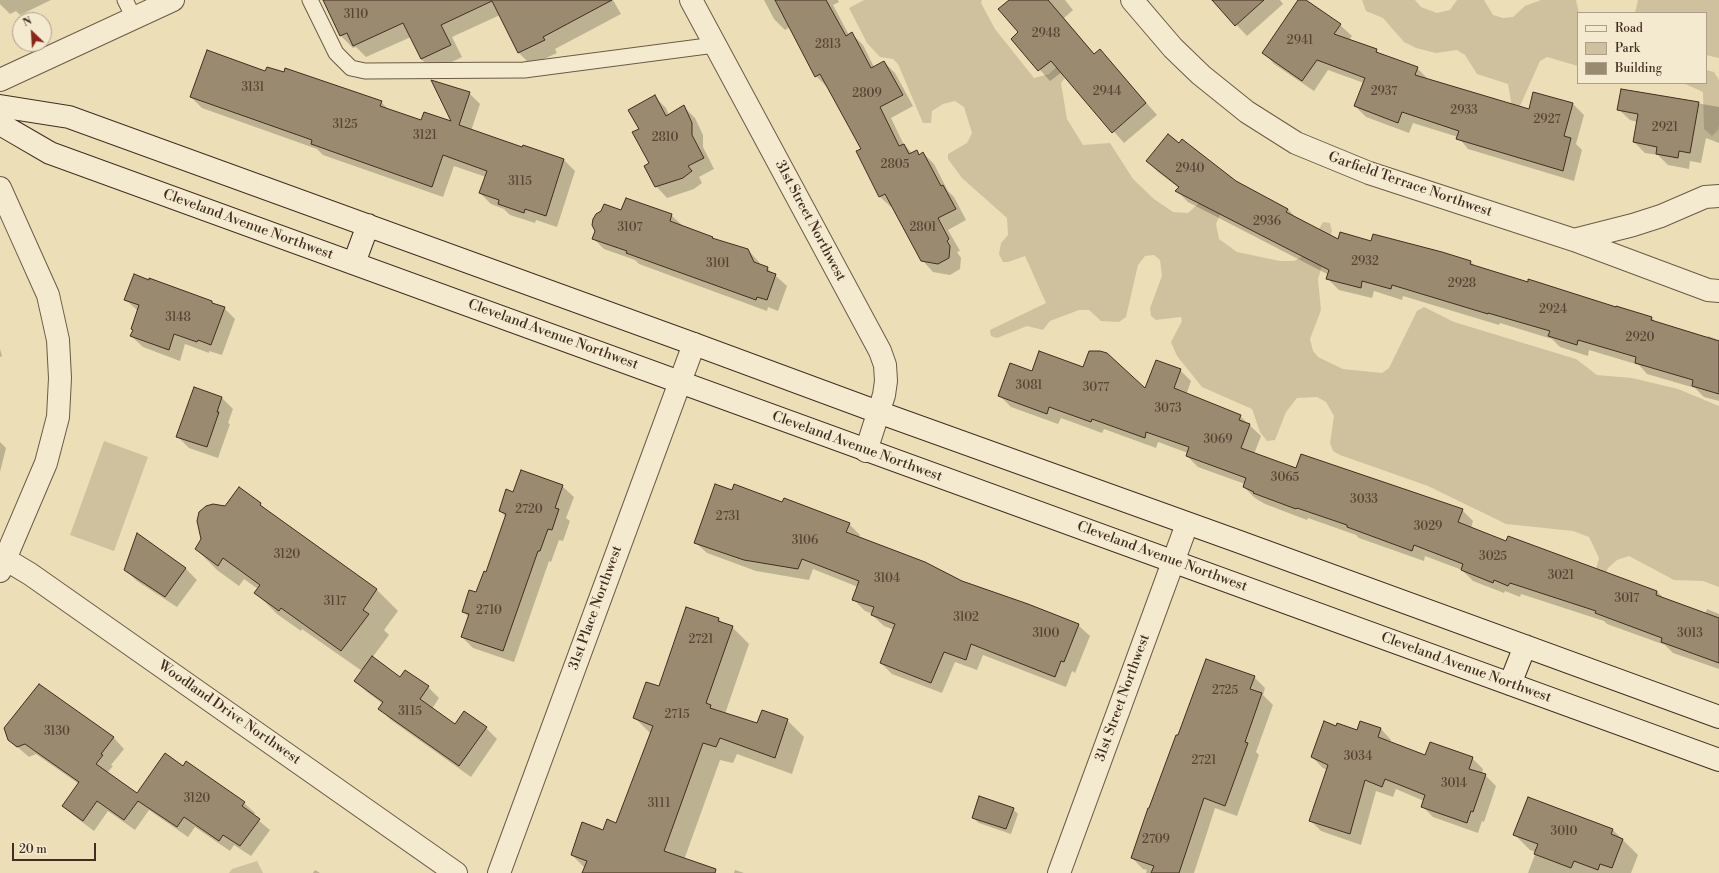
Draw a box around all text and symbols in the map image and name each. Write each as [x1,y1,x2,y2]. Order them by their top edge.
house number: 3110 [344,8,368,22]
north arrow [12,12,52,52]
legend [1577,12,1707,84]
text: N [20,14,34,30]
text: Road [1615,21,1643,36]
house number: 2948 [1032,27,1060,41]
house number: 2941 [1287,34,1313,48]
house number: 2813 [815,38,841,52]
text: Park [1615,41,1640,56]
text: Building [1615,61,1662,76]
house number: 3131 [241,81,265,95]
house number: 2944 [1093,85,1121,99]
house number: 2937 [1371,85,1397,99]
house number: 2809 [852,87,882,101]
house number: 2933 [1450,104,1478,118]
house number: 2927 [1534,113,1560,127]
house number: 3125 [332,118,358,132]
house number: 2921 [1652,121,1678,135]
house number: 3121 [413,129,437,143]
house number: 2810 [652,131,678,145]
street label: Garfield Terrace Northwest [1326,149,1494,221]
street label: 31st Street Northwest [771,158,849,284]
house number: 2805 [881,158,909,172]
house number: 2940 [1175,162,1205,176]
house number: 3115 [508,175,532,189]
street label: Cleveland Avenue Northwest [161,186,335,264]
house number: 2936 [1253,215,1281,229]
house number: 3107 [618,221,642,235]
house number: 2801 [910,221,936,235]
house number: 2932 [1351,255,1379,269]
house number: 3101 [706,257,730,271]
house number: 2928 [1448,277,1476,291]
street label: Cleveland Avenue Northwest [466,296,640,374]
house number: 2924 [1539,303,1567,317]
house number: 3148 [165,311,191,325]
house number: 2920 [1626,331,1654,345]
house number: 3081 [1016,379,1042,393]
house number: 3077 [1083,381,1109,395]
house number: 3073 [1154,402,1182,416]
street label: Cleveland Avenue Northwest [770,408,944,486]
house number: 3069 [1203,433,1233,447]
house number: 3065 [1271,471,1299,485]
house number: 3033 [1350,493,1378,507]
house number: 2720 [515,503,543,517]
house number: 2731 [716,510,740,524]
street label: Cleveland Avenue Northwest [1075,518,1249,596]
house number: 3029 [1414,520,1442,534]
house number: 3106 [792,534,818,548]
street label: 31st Place Northwest [566,544,626,672]
house number: 3120 [274,548,300,562]
house number: 3025 [1479,550,1507,564]
house number: 3021 [1548,569,1574,583]
house number: 3104 [874,572,900,586]
house number: 3017 [1615,592,1639,606]
house number: 3117 [324,595,346,609]
house number: 2710 [476,604,502,618]
house number: 3102 [953,611,979,625]
house number: 3100 [1032,627,1060,641]
house number: 3013 [1677,627,1703,641]
street label: Cleveland Avenue Northwest [1379,629,1553,707]
street label: 31st Street Northwest [1092,632,1154,764]
house number: 2721 [689,633,713,647]
street label: Woodland Drive Northwest [154,657,304,769]
house number: 2725 [1212,684,1238,698]
house number: 3115 [398,705,422,719]
house number: 2715 [664,708,690,722]
house number: 3130 [44,725,70,739]
house number: 3034 [1344,750,1372,764]
house number: 2721 [1192,754,1216,768]
house number: 3014 [1441,777,1467,791]
house number: 3120 [184,792,210,806]
house number: 3111 [648,797,670,811]
house number: 3010 [1551,825,1577,839]
house number: 2709 [1142,833,1170,847]
scale bar [14,835,98,861]
text: 20 m [19,842,47,857]

